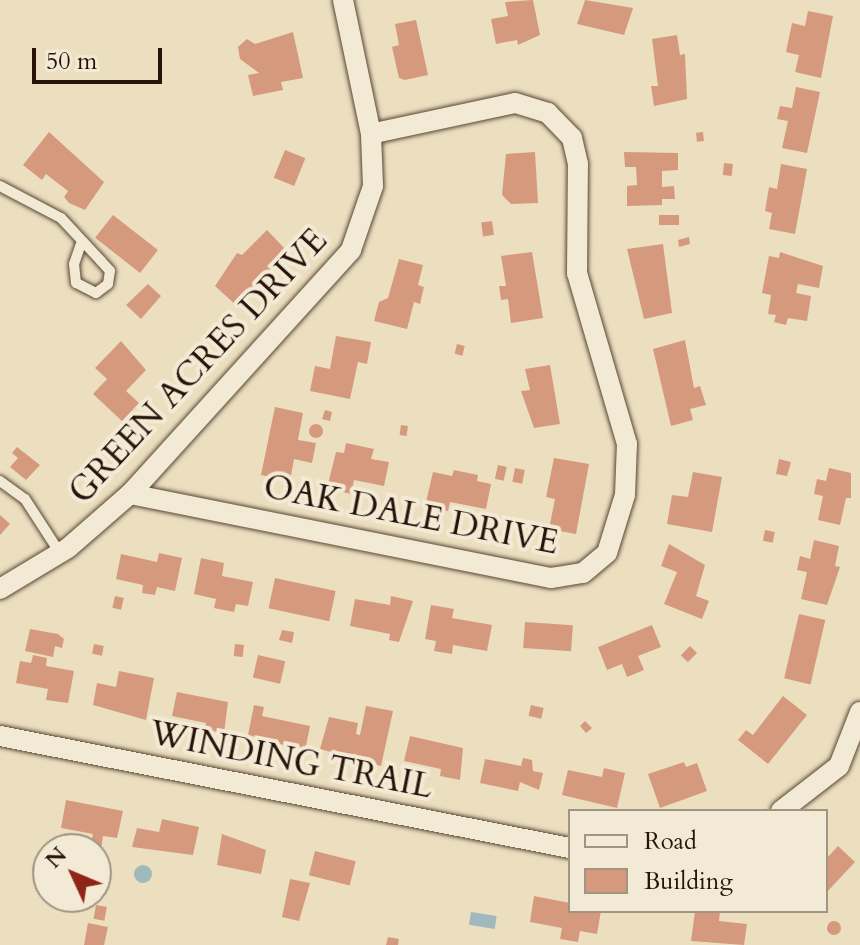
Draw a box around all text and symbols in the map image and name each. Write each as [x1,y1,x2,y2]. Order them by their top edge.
scale bar [36,32,166,82]
text: 50 m [46,45,97,78]
street label: GREEN ACRES DRIVE [60,220,336,512]
street label: OAK DALE DRIVE [260,466,562,564]
street label: WINDING TRAIL [146,713,436,807]
legend [568,809,828,913]
text: Road [644,825,697,858]
north arrow [32,833,112,913]
text: N [39,840,74,875]
text: Building [644,865,733,898]

